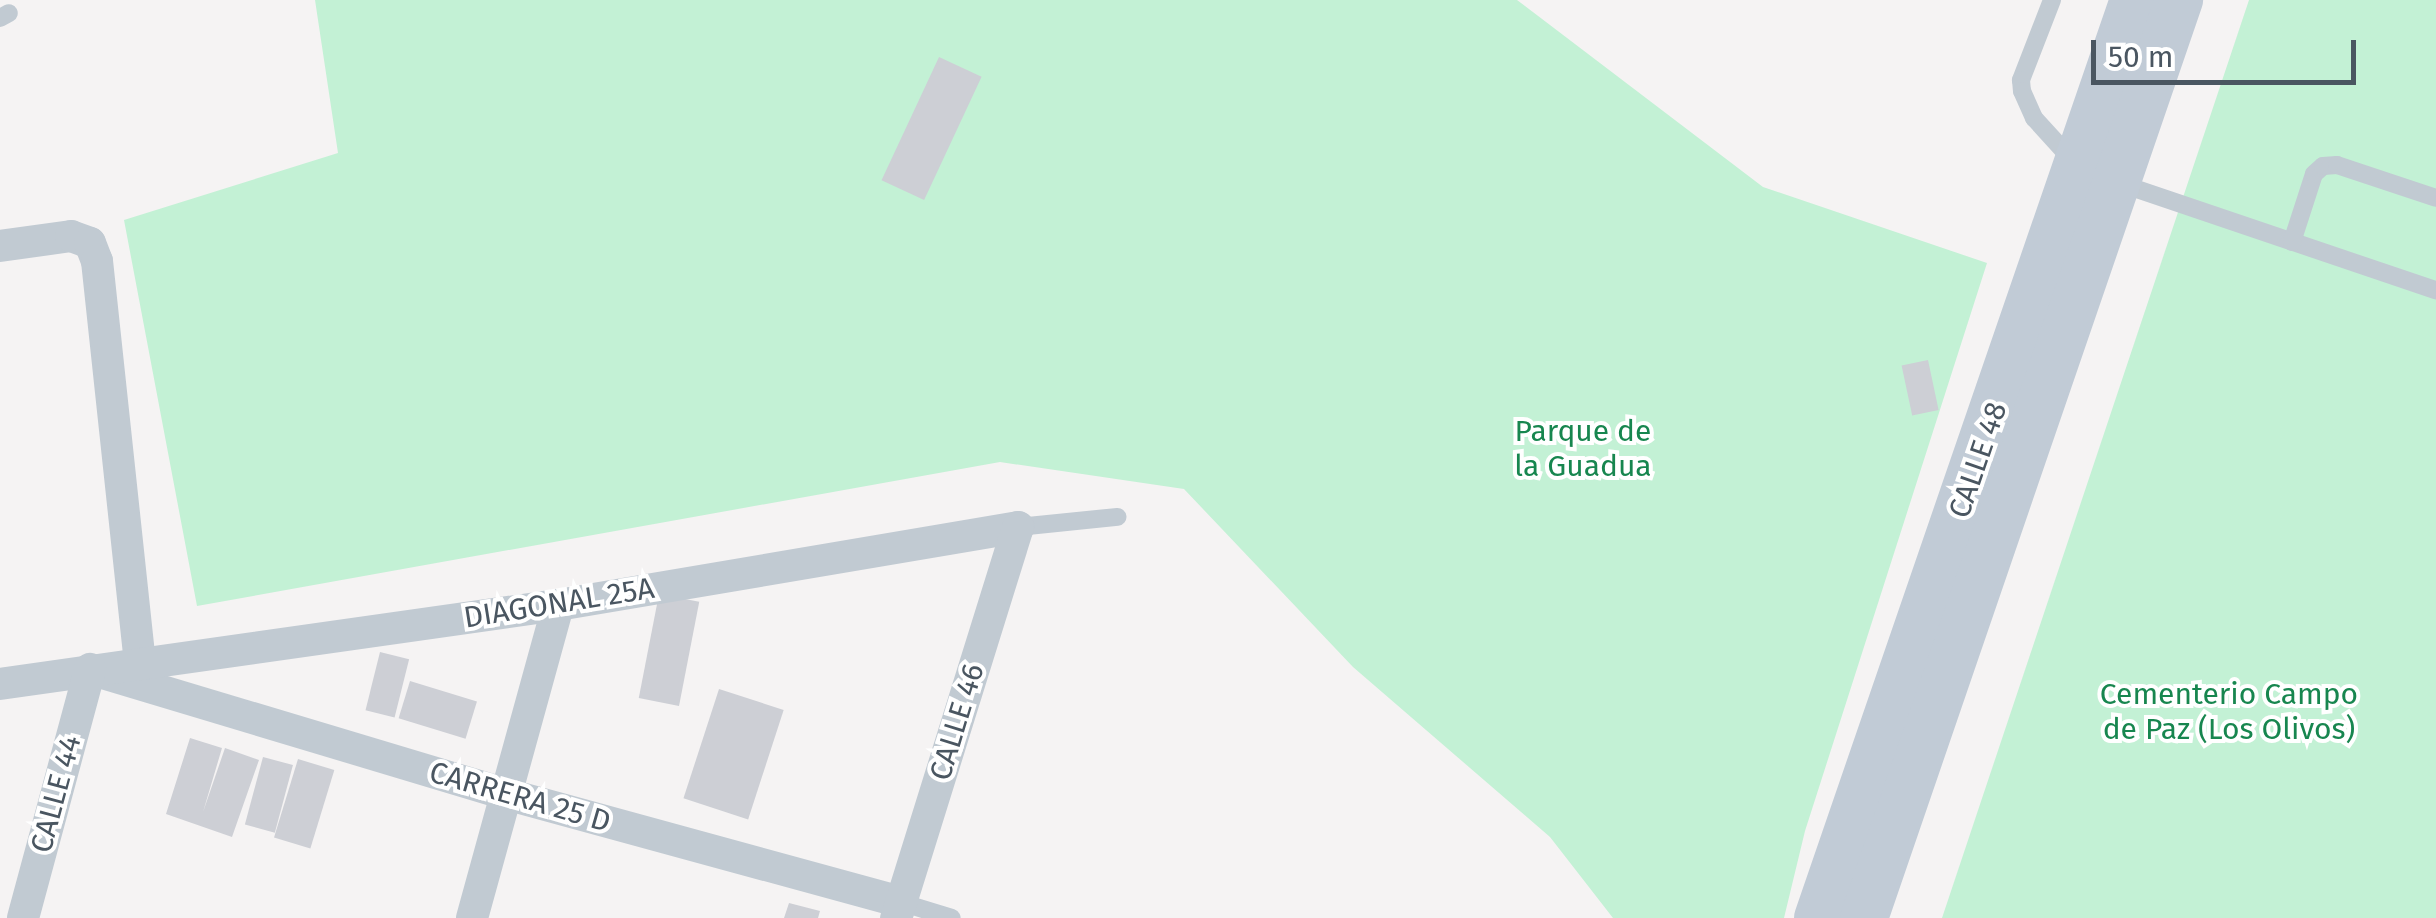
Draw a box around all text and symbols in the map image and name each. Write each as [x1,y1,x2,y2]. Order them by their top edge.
scale bar [2096,20,2361,82]
text: 50 m [2108,39,2173,75]
street label: CALLE 48 [1941,397,2015,523]
park label: Parque de la Guadua [1514,413,1652,484]
street label: DIAGONAL 25A [461,570,657,636]
street label: CALLE 46 [922,659,992,785]
park label: Cementerio Campo de Paz (Los Olivos) [2100,676,2358,746]
street label: CALLE 44 [23,731,89,857]
street label: CARRERA 25 D [425,754,615,840]

